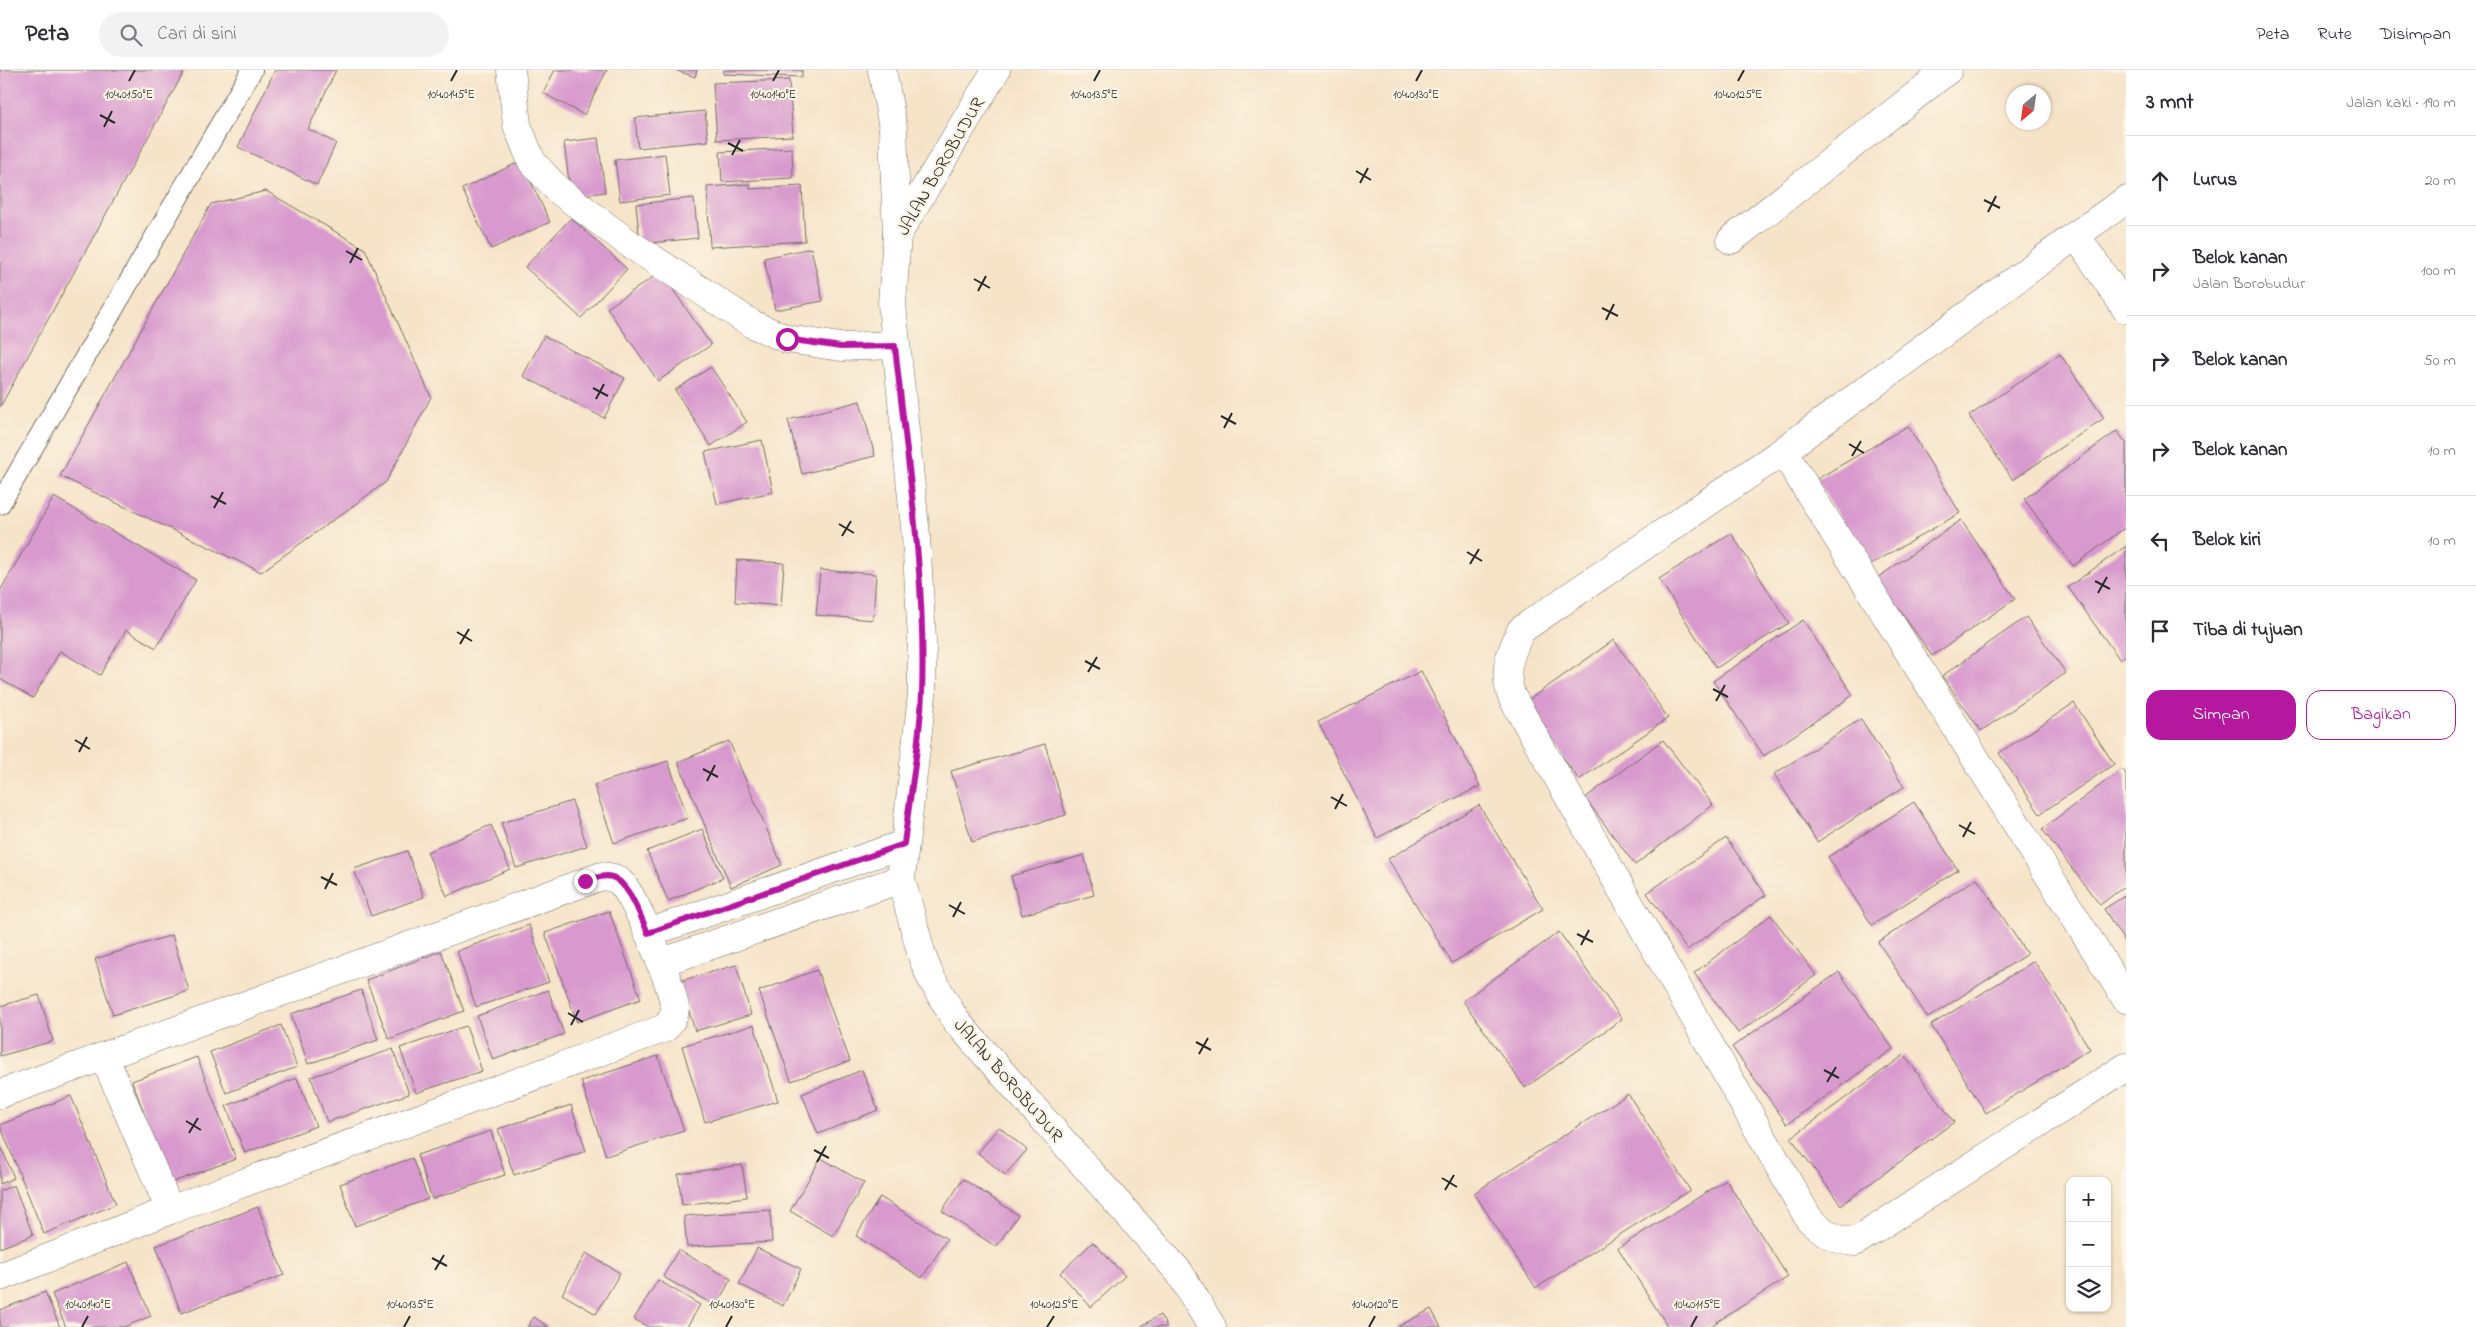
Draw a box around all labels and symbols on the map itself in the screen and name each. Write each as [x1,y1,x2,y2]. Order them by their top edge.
north arrow [2006,85,2051,130]
text: 104.0150°E [105,86,153,104]
text: 104.0145°E [427,86,475,104]
text: 104.0140°E [750,86,796,104]
text: 104.0135°E [1070,86,1118,104]
text: 104.0130°E [1393,86,1439,104]
text: 104.0125°E [1714,86,1762,104]
street label: JALAN BOROBUDUR [892,93,992,241]
route start [776,328,799,351]
route end [574,870,597,893]
street label: JALAN BOROBUDUR [947,1014,1068,1149]
text: 104.0140°E [65,1296,111,1314]
text: 104.0135°E [386,1296,434,1314]
text: 104.0130°E [709,1296,755,1314]
text: 104.0125°E [1030,1296,1078,1314]
text: 104.0120°E [1351,1296,1399,1314]
text: 104.0115°E [1674,1296,1720,1314]

